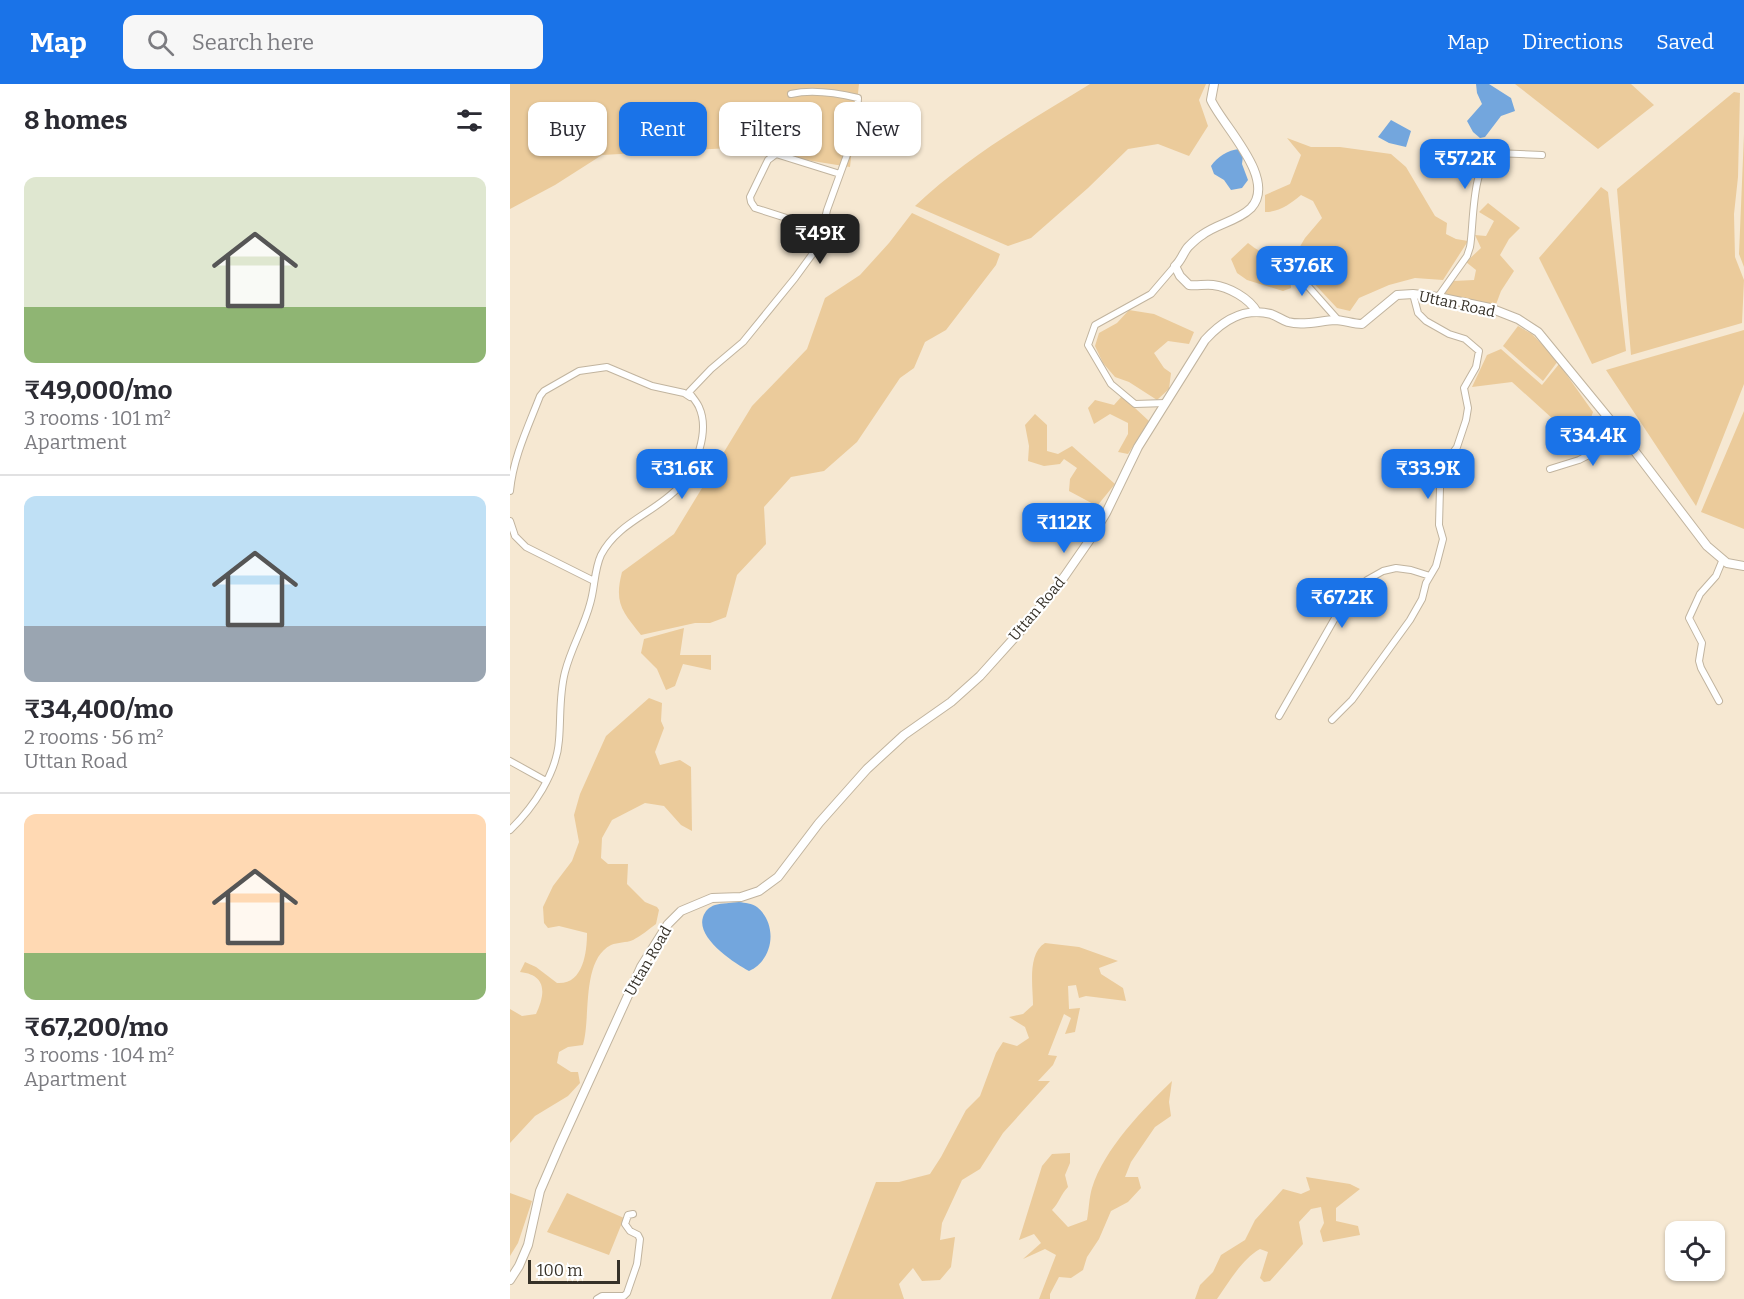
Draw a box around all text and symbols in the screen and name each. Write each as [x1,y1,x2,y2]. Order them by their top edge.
search box [123,15,543,69]
text: Map [30,26,87,59]
icon: search [144,26,177,59]
text: Search here [192,29,314,56]
text: Map [1447,29,1489,55]
text: Directions [1522,29,1623,55]
text: Saved [1656,29,1714,55]
chip: Buy [528,102,607,156]
chip: Rent [619,102,707,156]
chip: Filters [719,102,822,156]
chip: New [834,102,921,156]
icon: filters [453,104,486,137]
text: 8 homes [24,105,128,136]
pin: ₹57.2K [1416,139,1514,190]
text: ₹57.2K [1434,146,1496,170]
pin: ₹49K [784,214,856,265]
icon: home [201,216,309,324]
text: ₹49K [795,221,845,245]
pin: ₹37.6K [1253,246,1351,297]
text: ₹37.6K [1270,253,1334,277]
street label: Uttan Road [1417,287,1497,321]
text: ₹49,000/mo [24,375,173,406]
text: 3 rooms · 101 m² [24,406,171,430]
pin: ₹34.4K [1544,416,1642,467]
text: ₹34.4K [1559,423,1627,447]
text: Apartment [24,430,127,454]
pin: ₹31.6K [633,449,731,500]
pin: ₹33.9K [1379,449,1477,500]
text: ₹31.6K [650,456,714,480]
text: ₹33.9K [1396,456,1460,480]
pin: ₹112K [1022,503,1106,554]
text: ₹112K [1036,510,1092,534]
icon: home [201,535,309,643]
street label: Uttan Road [1005,573,1069,645]
pin: ₹67.2K [1293,578,1391,629]
text: ₹67.2K [1310,585,1374,609]
text: ₹34,400/mo [24,694,173,725]
text: 2 rooms · 56 m² [24,725,164,749]
text: Uttan Road [24,749,128,773]
icon: home [201,853,309,961]
street label: Uttan Road [621,923,675,999]
text: ₹67,200/mo [24,1012,169,1043]
text: 3 rooms · 104 m² [24,1043,174,1067]
text: Apartment [24,1067,127,1091]
map controls [1665,1221,1725,1281]
button: locate [1665,1221,1725,1281]
scale bar [528,1257,620,1284]
text: 100 m [537,1261,582,1280]

